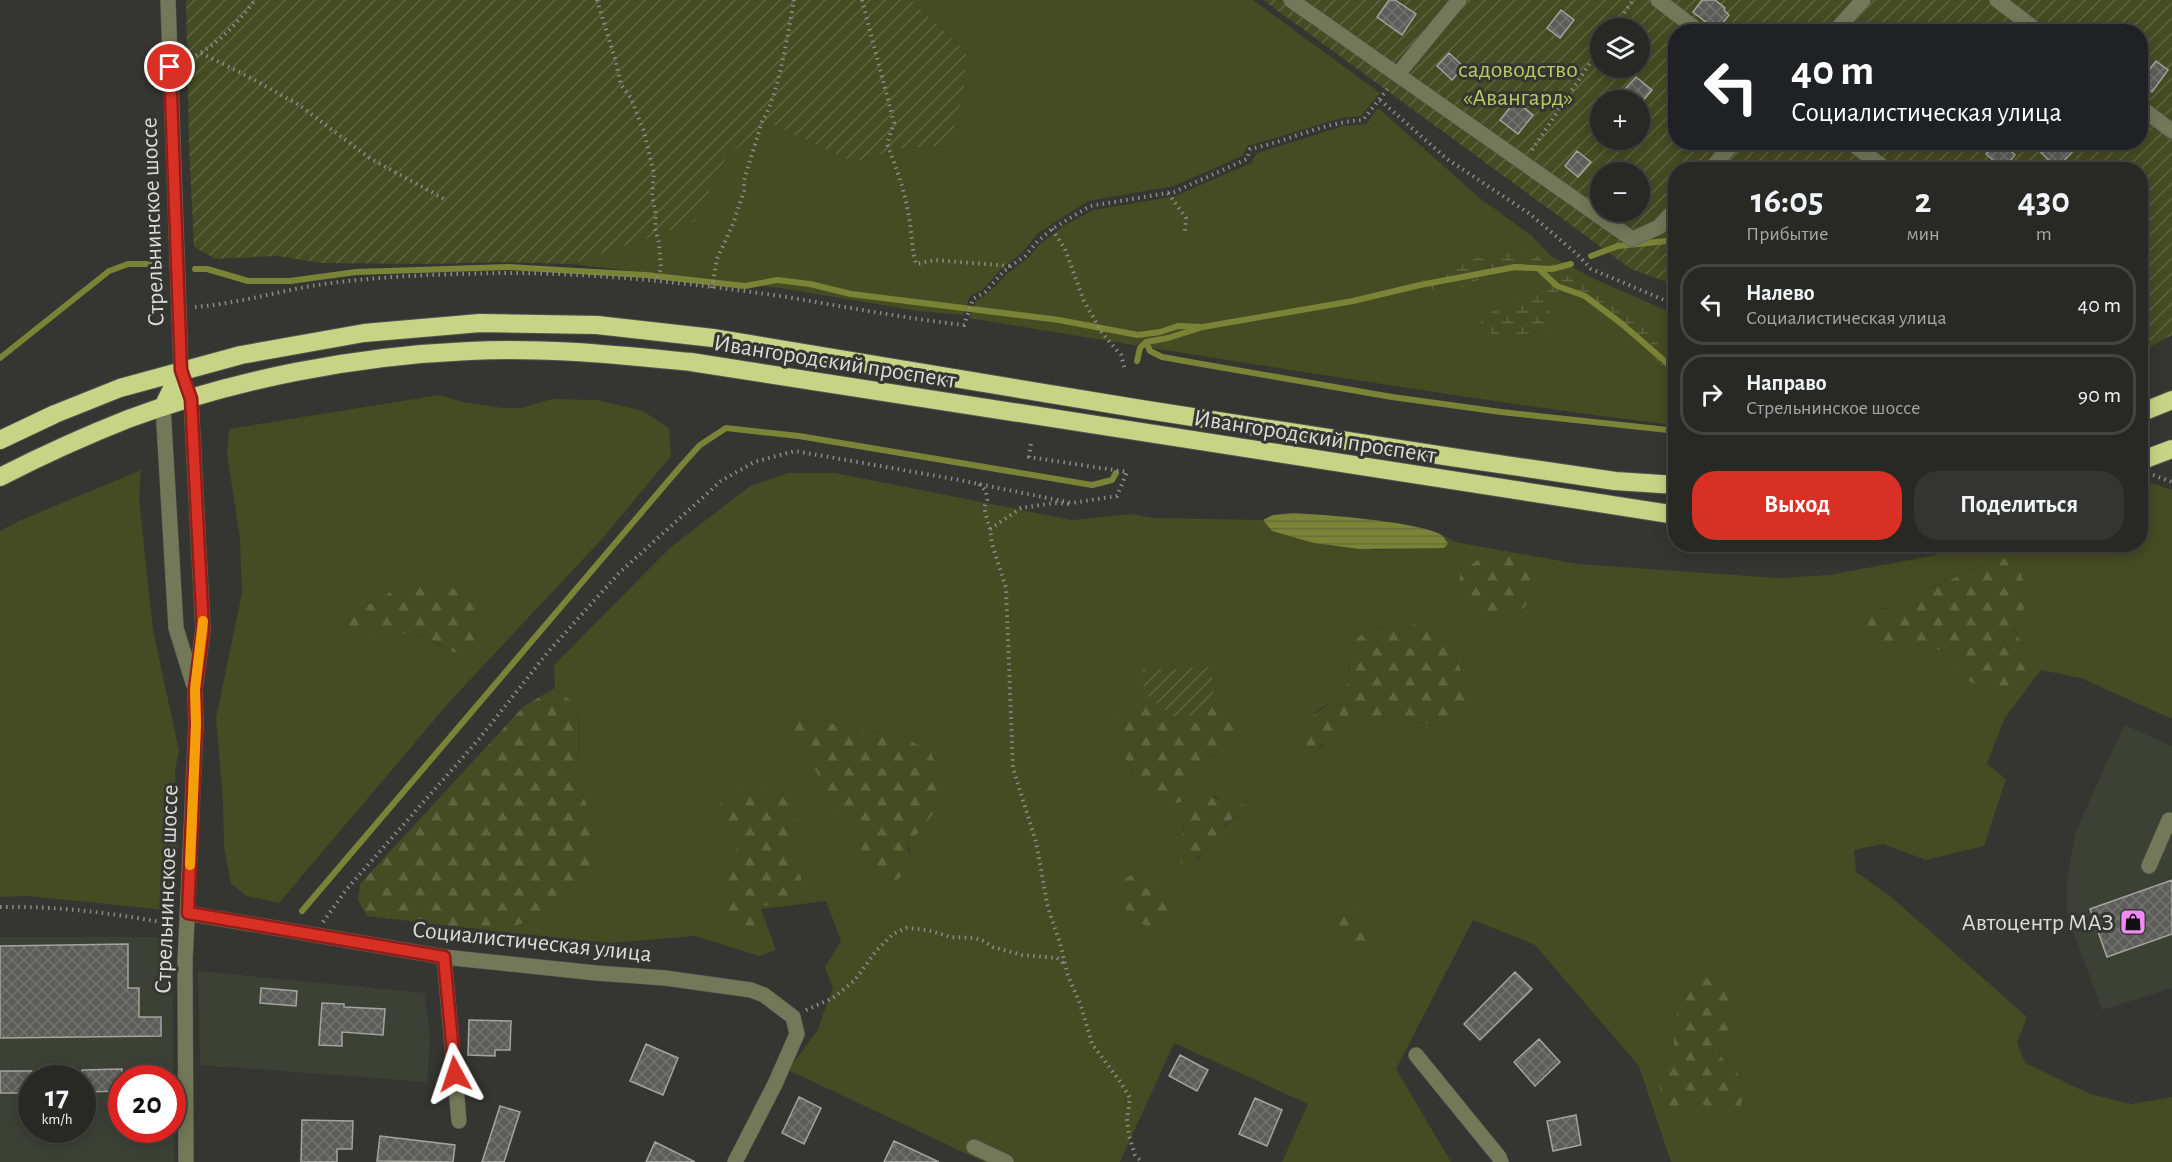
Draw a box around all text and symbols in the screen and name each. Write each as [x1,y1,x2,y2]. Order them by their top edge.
map controls [1590,18,1650,222]
button: layers [1590,18,1650,78]
pin [144,41,195,92]
icon: left [1692,48,1770,126]
icon: arrive [153,50,186,83]
text: 40 m [1791,50,1874,92]
park label: садоводство «Авангард» [1458,58,1578,110]
button: + [1590,90,1650,150]
text: Социалистическая улица [1791,99,2062,126]
street label: Стрельнинское шоссе [137,117,169,327]
button: − [1590,162,1650,222]
text: 16:05 [1751,183,1824,219]
text: 2 [1915,183,1931,219]
text: 430 [2018,183,2070,219]
text: Прибытие [1746,224,1828,244]
text: мин [1906,224,1940,244]
text: m [2036,224,2052,244]
text: Налево [1746,282,1815,304]
icon: left [1695,288,1728,321]
text: 40 m [2078,294,2121,316]
text: Социалистическая улица [1746,308,1947,328]
street label: Ивангородский проспект [712,331,958,393]
text: Направо [1746,372,1827,394]
icon: right [1695,378,1728,411]
text: 90 m [2078,384,2121,406]
text: Стрельнинское шоссе [1746,398,1920,418]
street label: Ивангородский проспект [1192,406,1438,468]
button: Выход [1692,471,1902,540]
button: Поделиться [1914,471,2124,540]
street label: Стрельнинское шоссе [151,784,183,994]
shop icon: Автоцентр МАЗ [2118,907,2148,937]
place label: Автоцентр МАЗ [1962,911,2114,935]
street label: Социалистическая улица [411,917,653,967]
position arrow [423,1042,487,1106]
speed limit sign: 20 [108,1065,186,1143]
text: 17 [45,1082,69,1112]
text: km/h [42,1112,72,1127]

